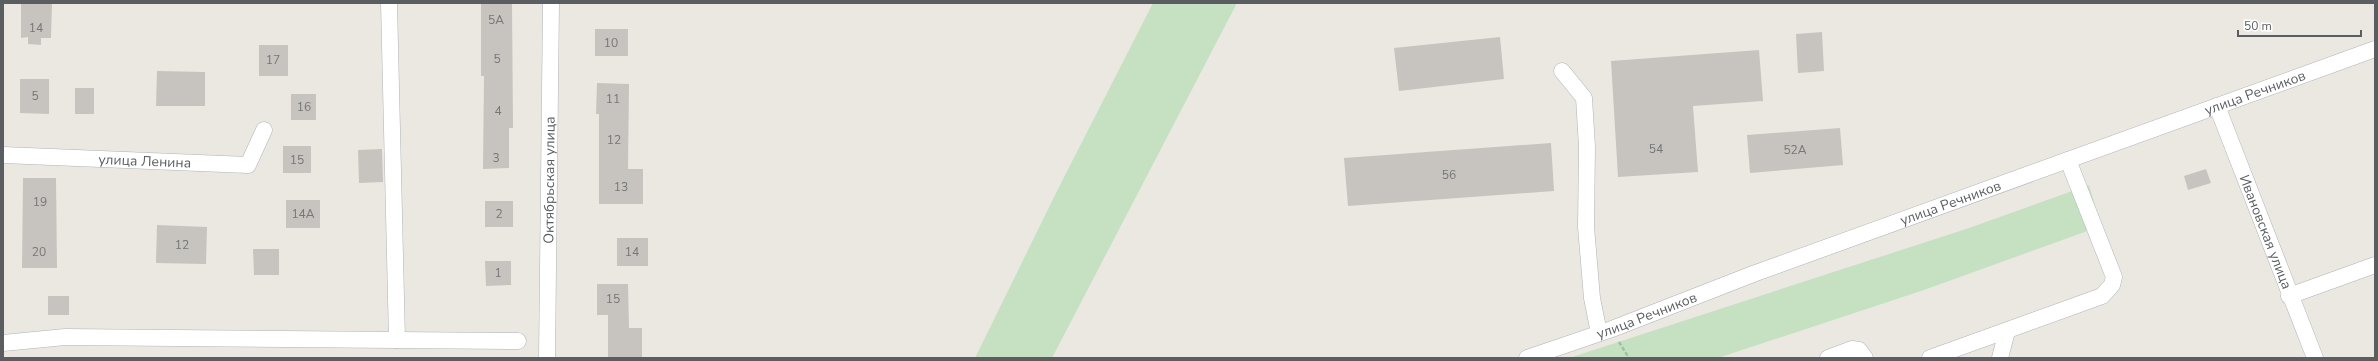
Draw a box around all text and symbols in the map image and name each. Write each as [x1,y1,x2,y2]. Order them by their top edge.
house number: 5А [488,12,504,28]
scale bar [2238,12,2361,38]
text: 50 m [2244,18,2272,34]
house number: 14 [29,20,43,36]
house number: 10 [604,35,618,51]
house number: 5 [493,51,501,67]
house number: 17 [266,52,280,68]
street label: улица Речников [2202,66,2309,120]
house number: 5 [31,88,39,104]
house number: 11 [606,91,620,107]
house number: 16 [297,99,311,115]
house number: 4 [494,103,502,119]
street label: Октябрьская улица [539,116,560,244]
house number: 12 [607,132,621,148]
house number: 54 [1649,141,1663,157]
house number: 52А [1783,142,1807,158]
street label: улица Ленина [98,150,192,173]
house number: 3 [492,150,500,166]
house number: 15 [290,152,304,168]
house number: 56 [1442,167,1456,183]
street label: Ивановская улица [2235,172,2296,292]
street label: улица Речников [1897,176,2004,230]
house number: 13 [614,179,628,195]
house number: 19 [33,194,47,210]
house number: 14А [291,206,315,222]
house number: 2 [495,206,503,222]
house number: 12 [175,237,189,253]
house number: 20 [32,244,46,260]
house number: 14 [625,244,639,260]
house number: 1 [494,265,502,281]
street label: улица Речников [1594,288,1700,344]
house number: 15 [606,291,620,307]

